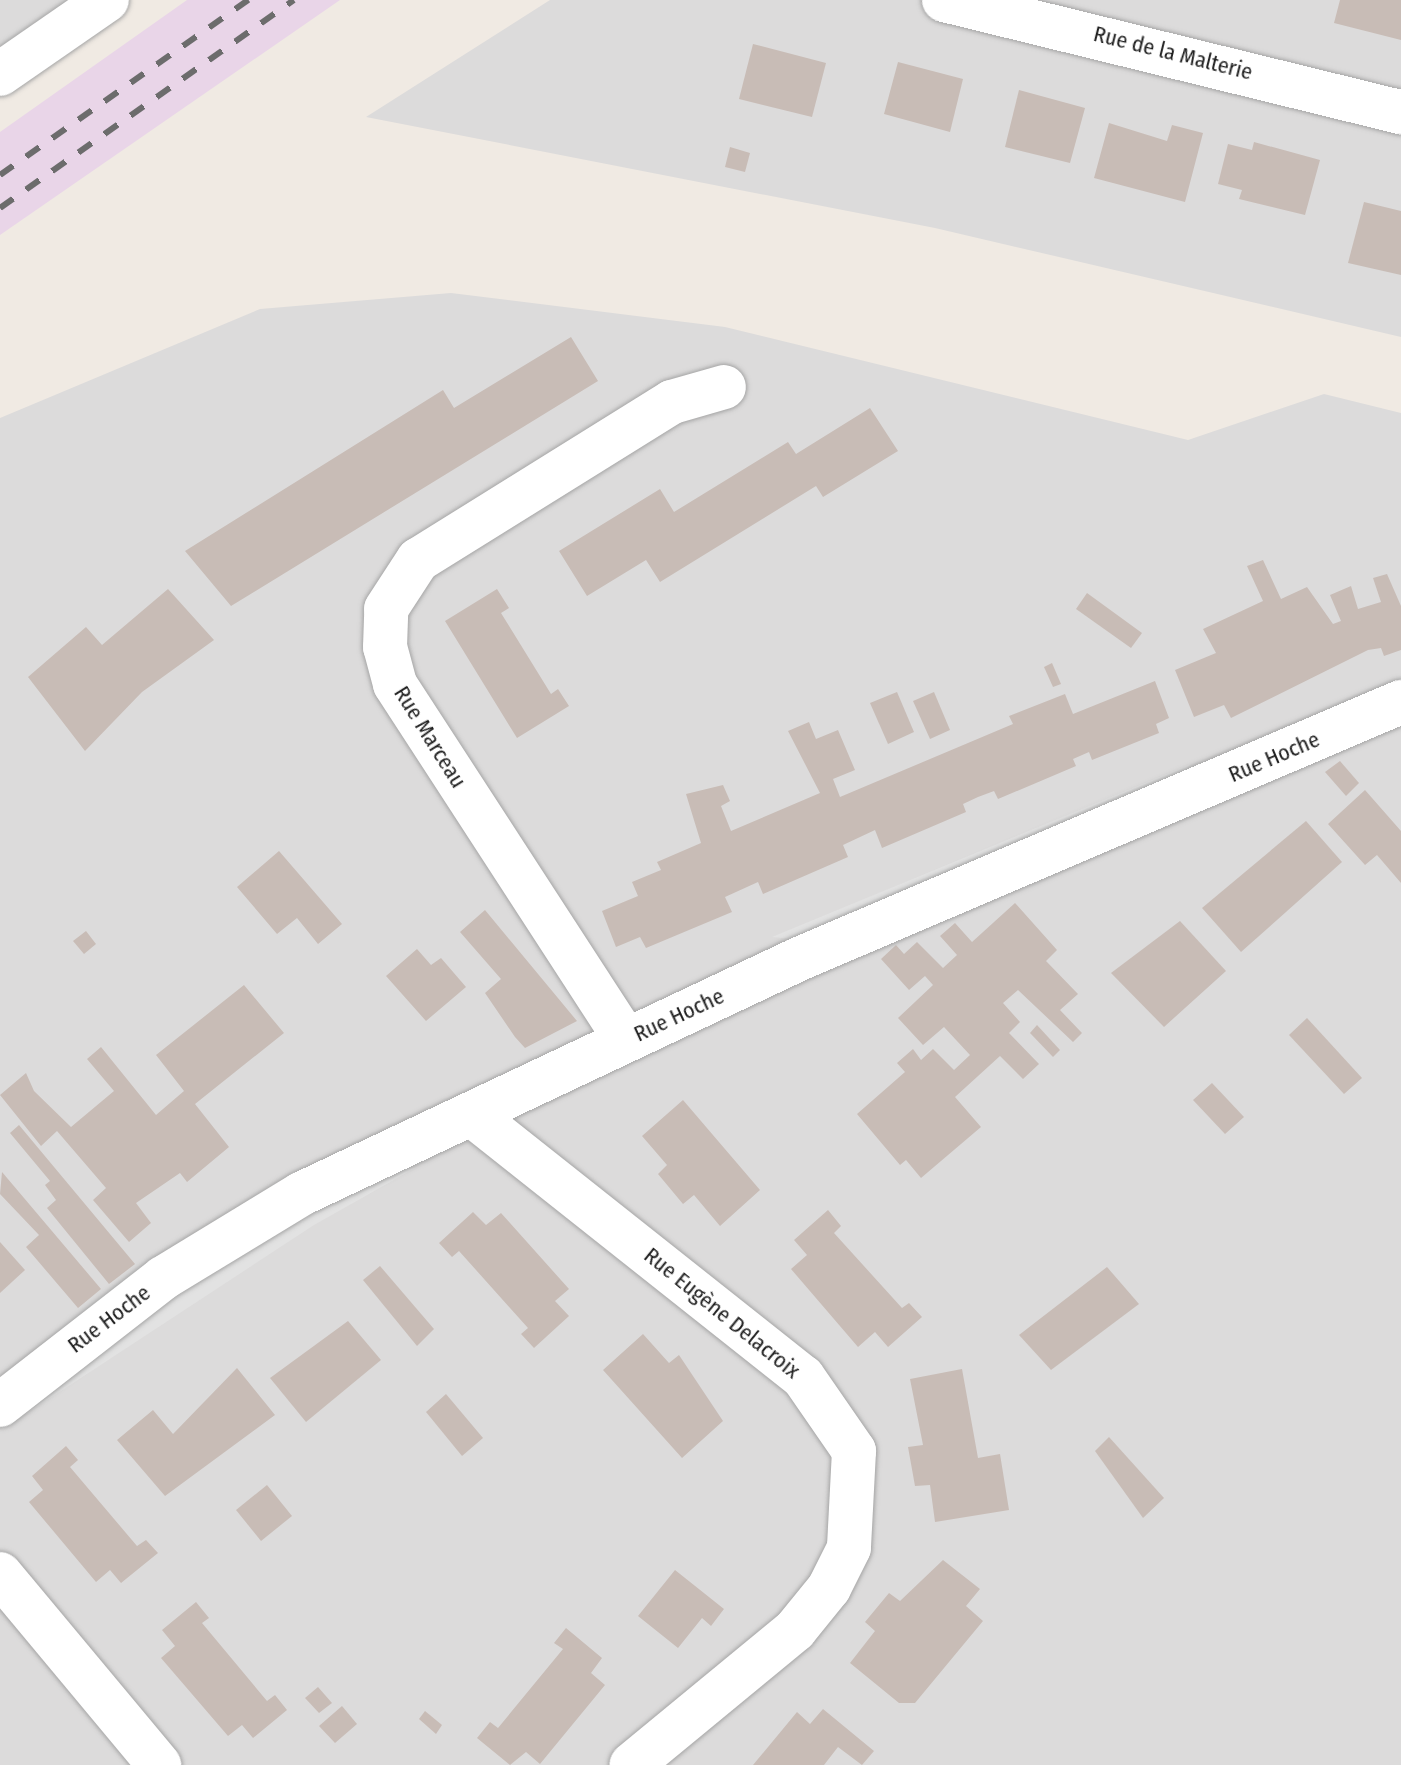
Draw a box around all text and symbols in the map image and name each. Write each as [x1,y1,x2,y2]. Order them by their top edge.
street label: Rue de la Malterie [1091,20,1255,86]
street label: Rue Marceau [388,681,472,793]
street label: Rue Hoche [1225,726,1323,788]
street label: Rue Hoche [630,983,728,1047]
street label: Rue Eugène Delacroix [639,1242,805,1384]
street label: Rue Hoche [63,1279,155,1359]

